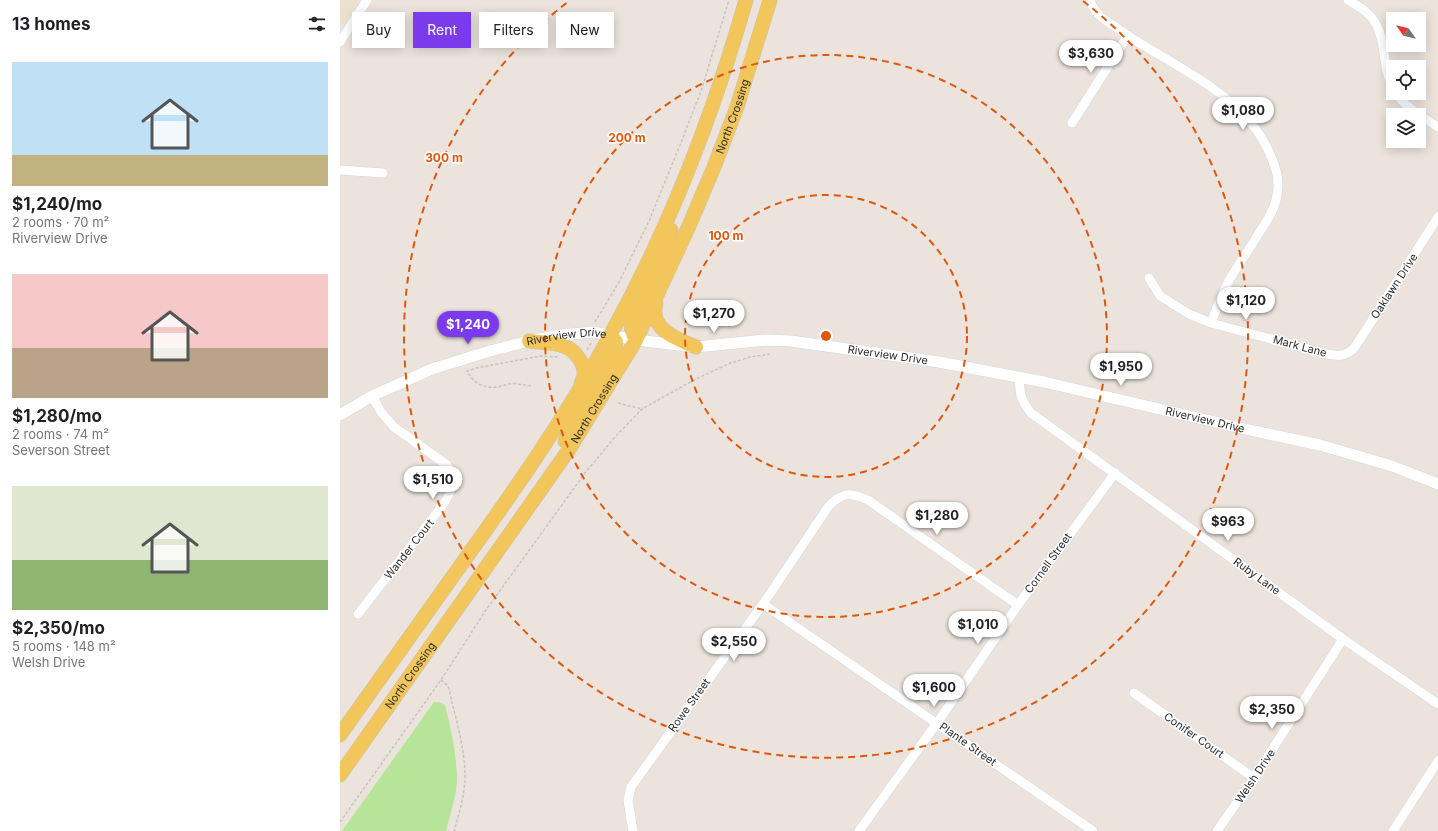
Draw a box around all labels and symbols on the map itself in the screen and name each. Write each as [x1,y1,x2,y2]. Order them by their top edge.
north arrow [1386,12,1426,52]
pin: $3,630 [1058,40,1124,74]
street label: North Crossing [713,77,752,156]
pin: $1,080 [1210,97,1276,131]
text: 200 m [608,130,646,145]
text: 300 m [425,150,463,165]
text: 100 m [708,228,744,243]
street label: Oaklawn Drive [1368,251,1420,321]
pin: $1,120 [1213,287,1279,321]
pin: $1,270 [681,300,747,334]
pin: $1,240 [435,311,501,345]
street label: Riverview Drive [525,325,608,348]
centre of rings [819,329,833,343]
street label: Mark Lane [1272,332,1328,360]
street label: Riverview Drive [847,342,929,367]
pin: $1,950 [1088,353,1154,387]
street label: North Crossing [568,371,621,446]
street label: Riverview Drive [1164,404,1246,436]
pin: $1,510 [400,466,466,500]
pin: $1,280 [904,502,970,536]
pin: $963 [1204,508,1252,542]
street label: Wander Court [381,516,437,582]
street label: Cornell Street [1021,530,1075,596]
street label: Ruby Lane [1231,554,1283,598]
pin: $1,010 [945,611,1011,645]
pin: $2,550 [701,628,767,662]
street label: North Crossing [382,639,439,711]
pin: $1,600 [901,674,967,708]
street label: Rowe Street [665,675,713,734]
pin: $2,350 [1239,696,1305,730]
street label: Conifer Court [1161,709,1227,761]
street label: Plante Street [937,719,1000,769]
street label: Welsh Drive [1232,746,1278,806]

